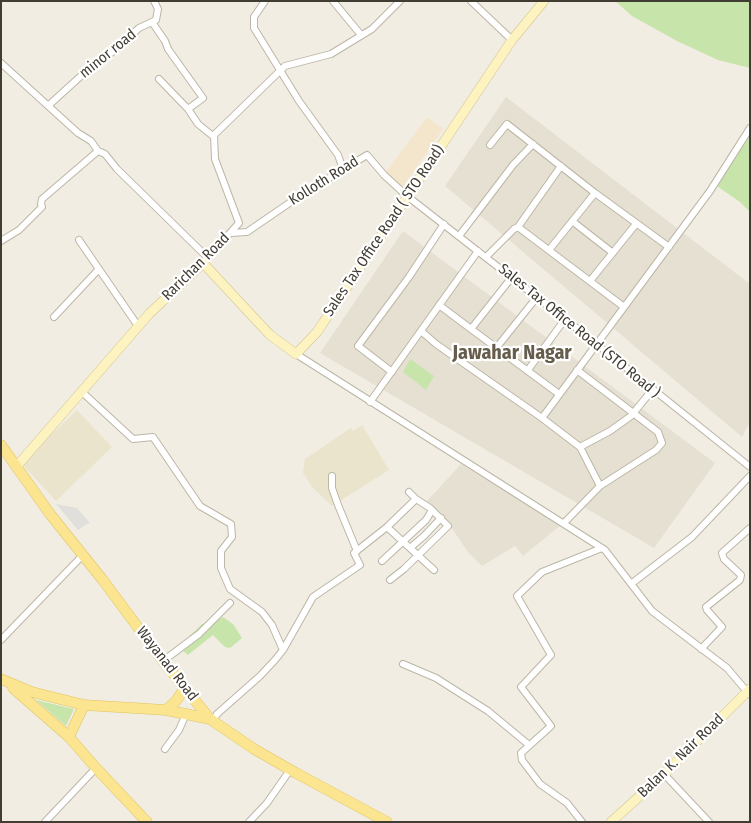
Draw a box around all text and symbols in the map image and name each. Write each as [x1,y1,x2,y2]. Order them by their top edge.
street label: minor road [76,26,140,82]
street label: Sales Tax Office Road ( STO Road) [320,142,448,320]
street label: Kolloth Road [286,152,362,210]
street label: Rarichan Road [158,229,234,305]
street label: Sales Tax Office Road (STO Road ) [494,260,664,402]
district label: Jawahar Nagar [452,341,572,365]
street label: Wayanad Road [132,623,202,705]
street label: Balan K. Nair Road [634,710,728,802]

